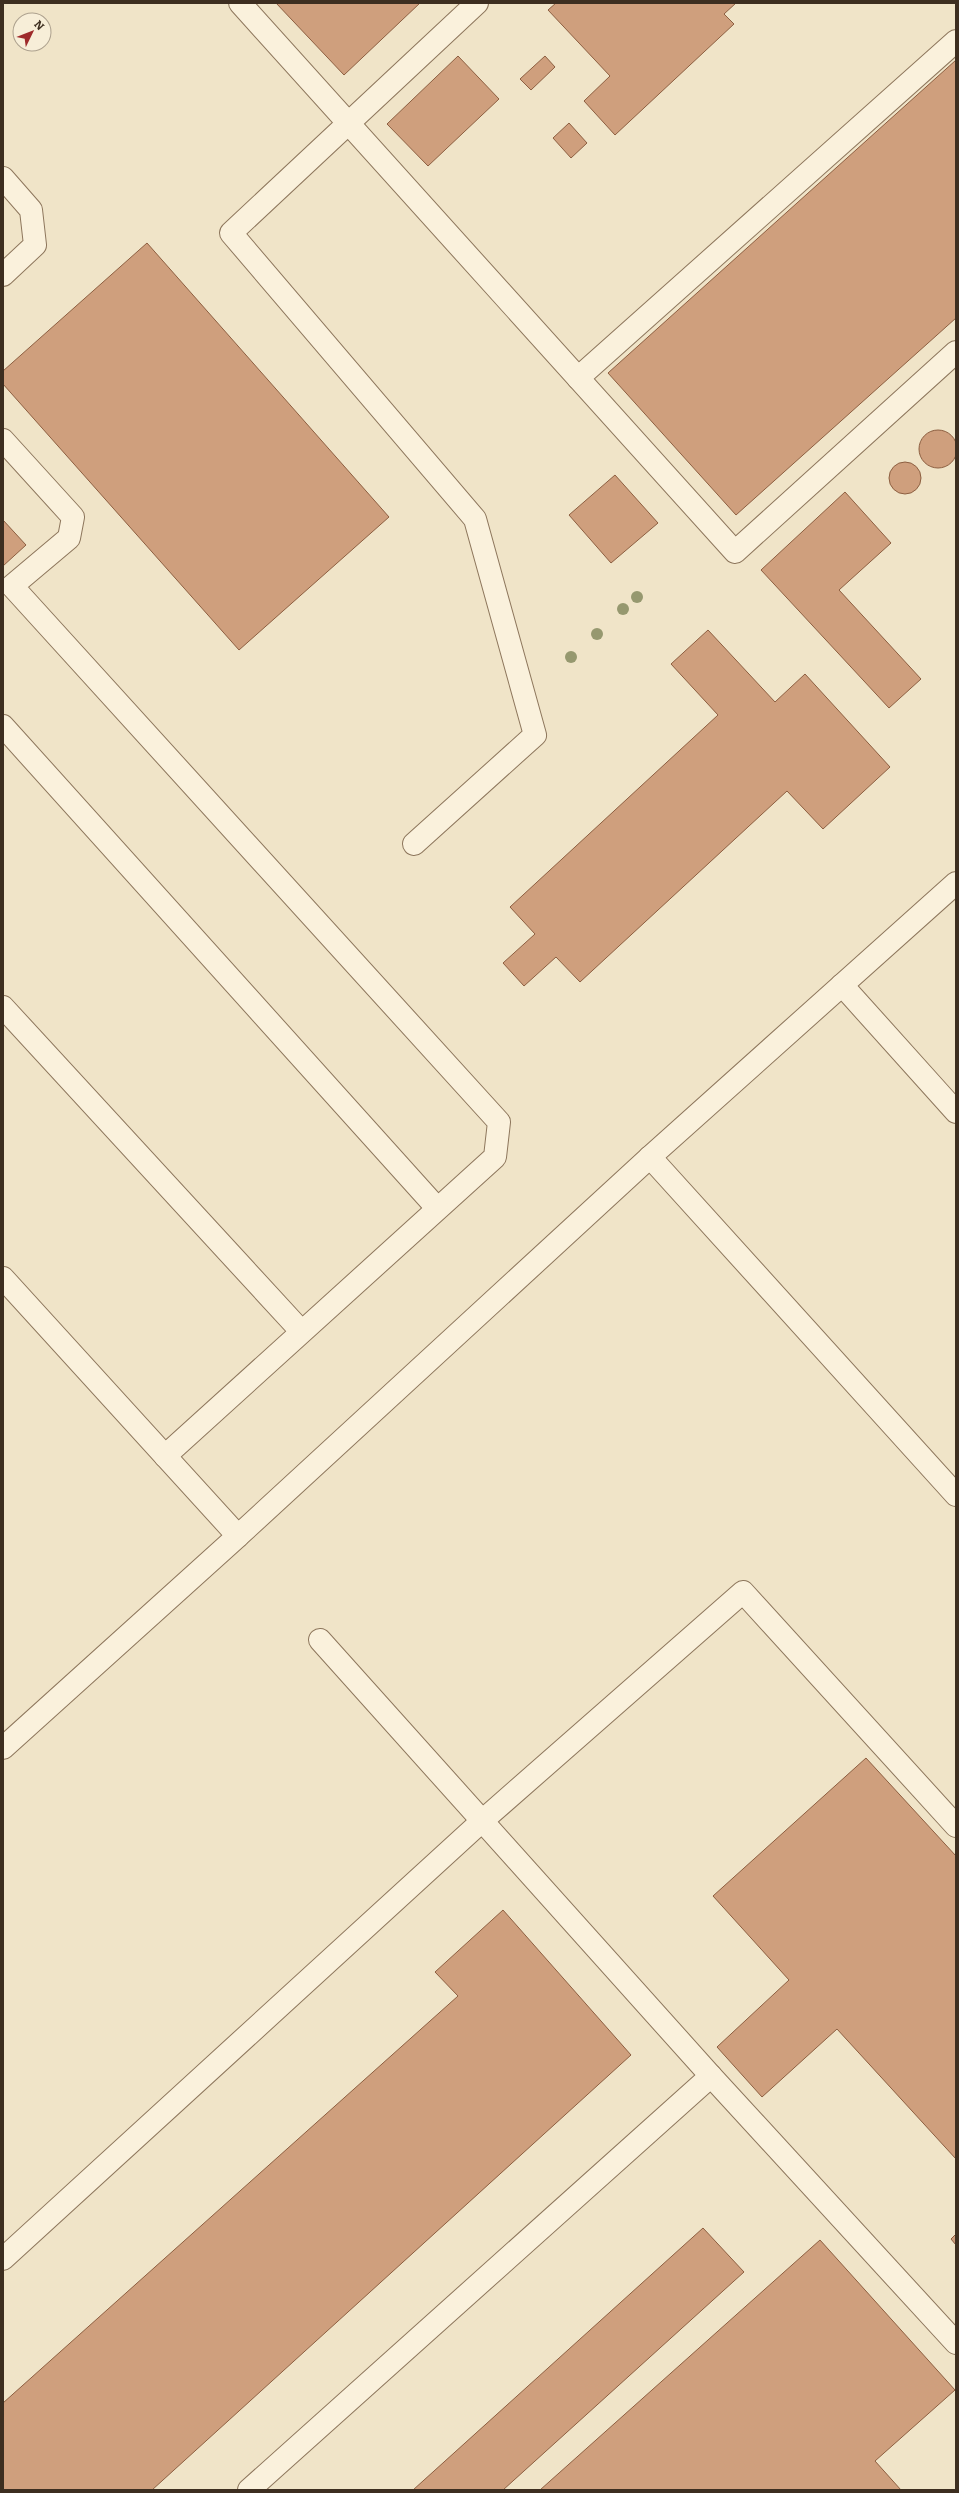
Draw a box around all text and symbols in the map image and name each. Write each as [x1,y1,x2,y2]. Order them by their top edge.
north arrow [12,12,52,52]
text: N [31,18,47,33]

